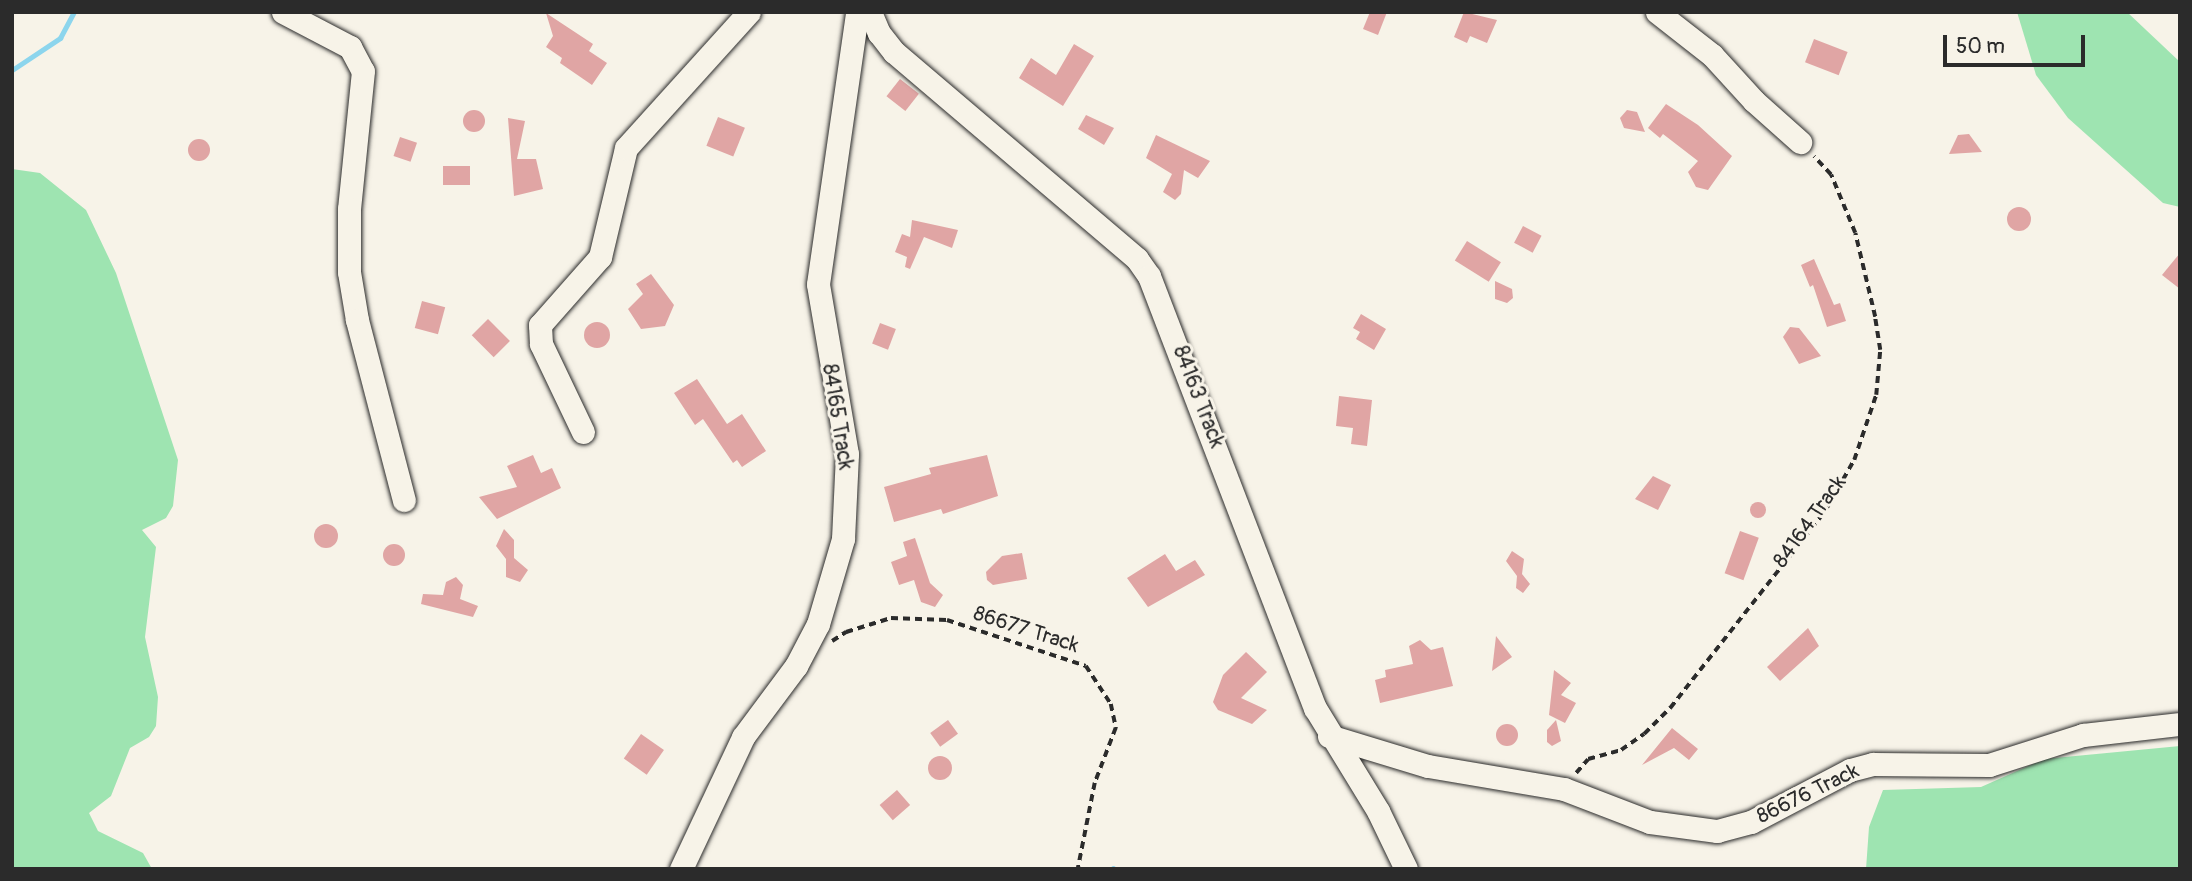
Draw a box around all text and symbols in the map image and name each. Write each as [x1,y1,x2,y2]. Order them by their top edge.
scale bar [1947,21,2089,65]
text: 50 m [1956,33,2005,60]
street label: 84163 Track [1167,342,1229,452]
street label: 84165 Track [816,362,858,472]
street label: 84164 Track [1768,471,1852,573]
street label: 86677 Track [970,601,1082,659]
street label: 86676 Track [1753,758,1863,830]

